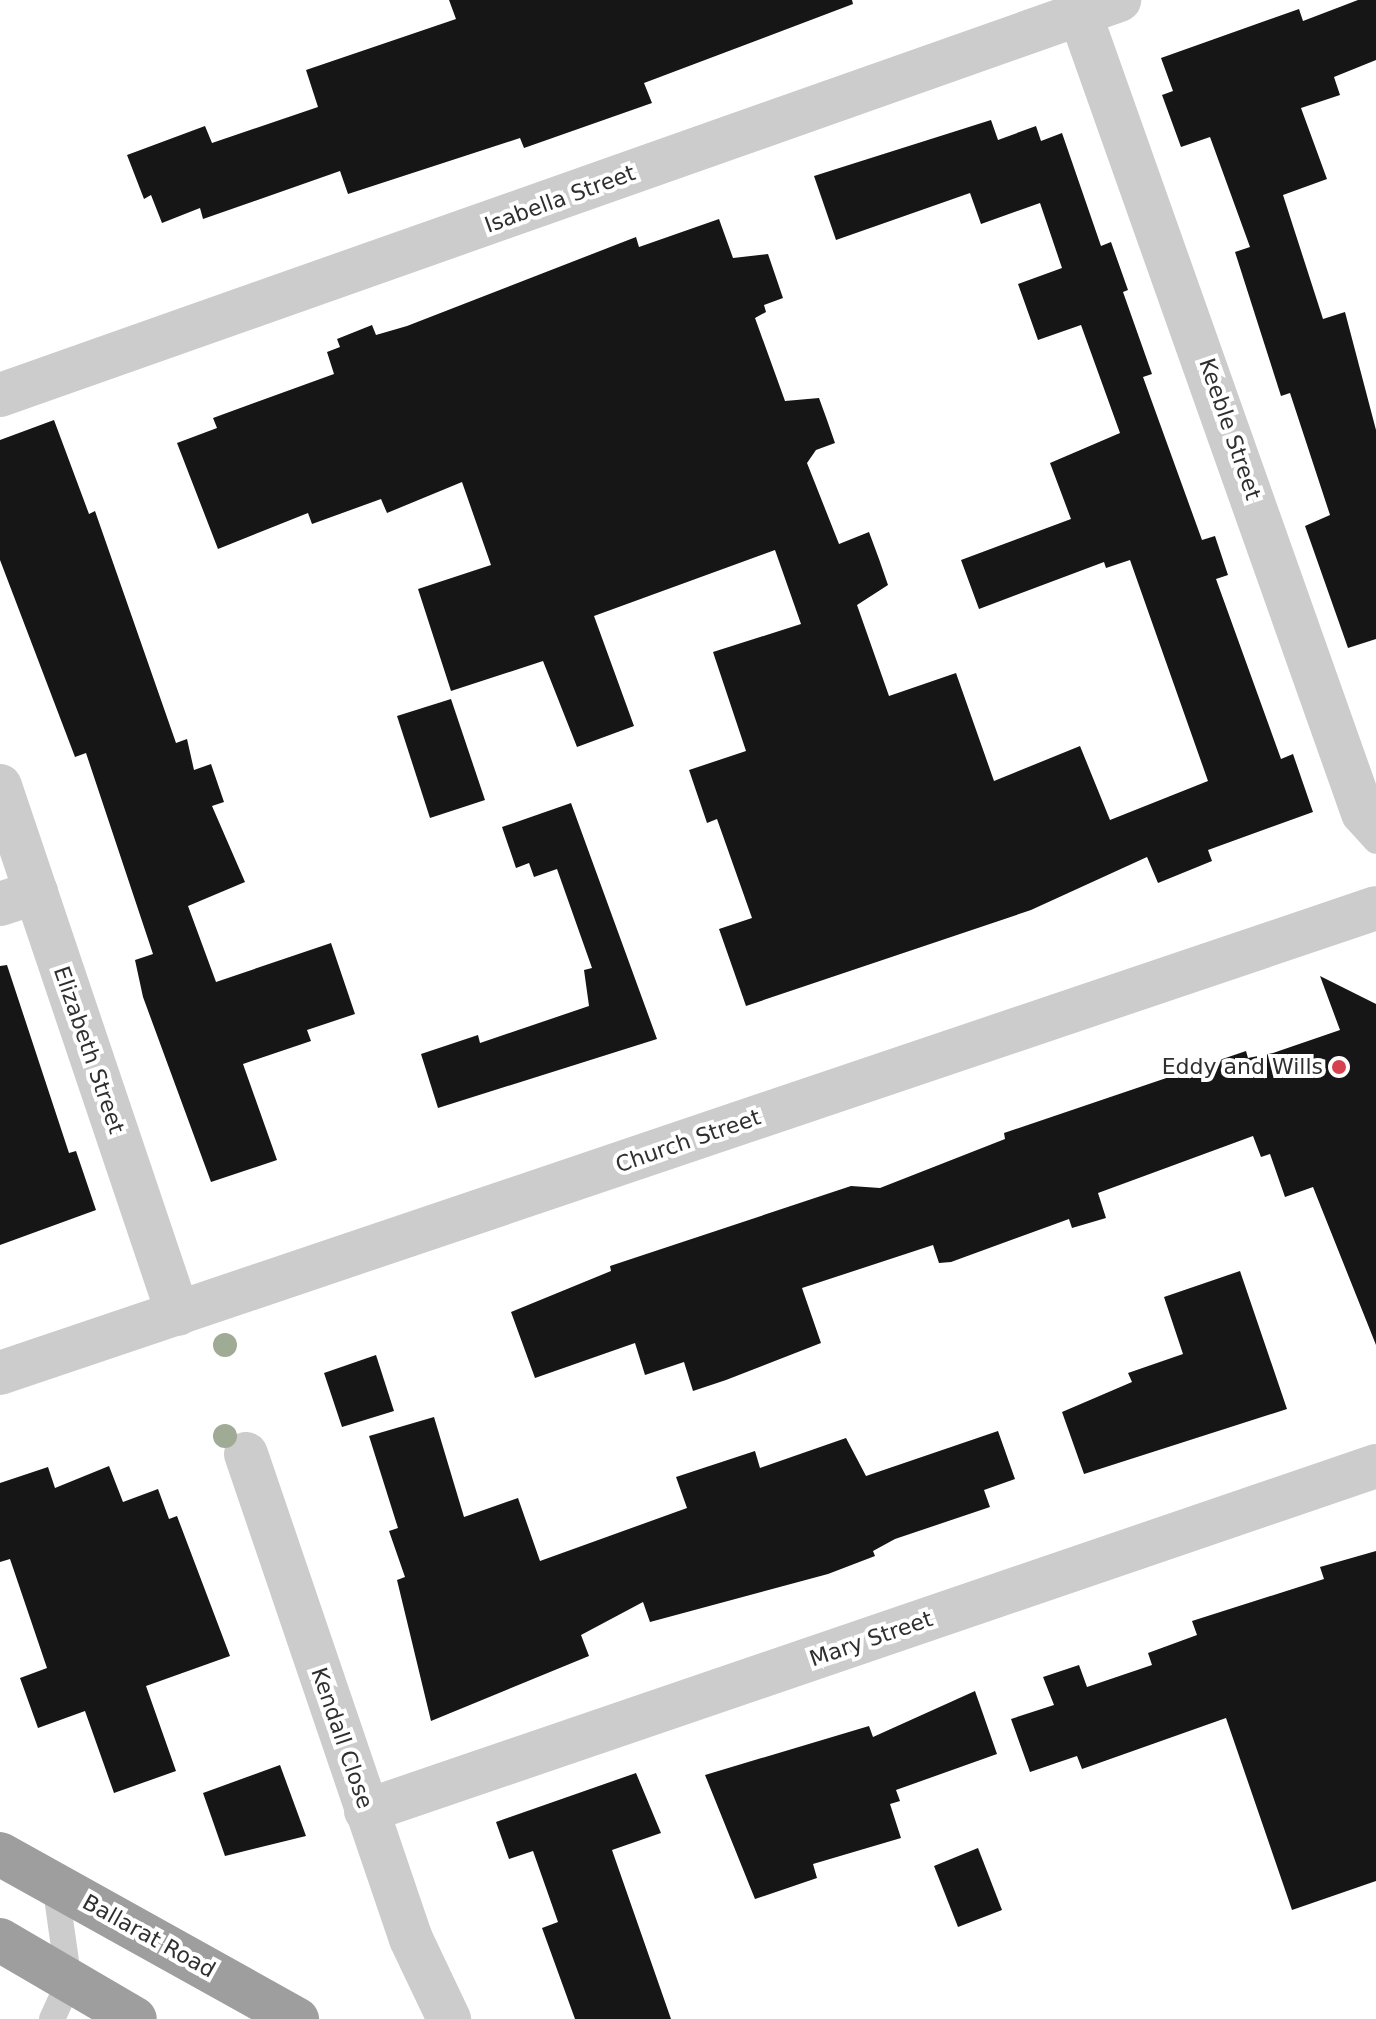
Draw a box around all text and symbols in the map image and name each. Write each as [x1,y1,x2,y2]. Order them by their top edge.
street label: Isabella Street [481,159,639,239]
street label: Keeble Street [1193,355,1267,503]
street label: Elizabeth Street [48,963,130,1137]
place label: Eddy and Wills [1162,1054,1323,1080]
marker: Eddy and Wills [1330,1058,1348,1076]
street label: Church Street [612,1104,764,1178]
street label: Mary Street [806,1606,936,1672]
street label: Kendall Close [306,1664,378,1812]
street label: Ballarat Road [78,1889,220,1983]

